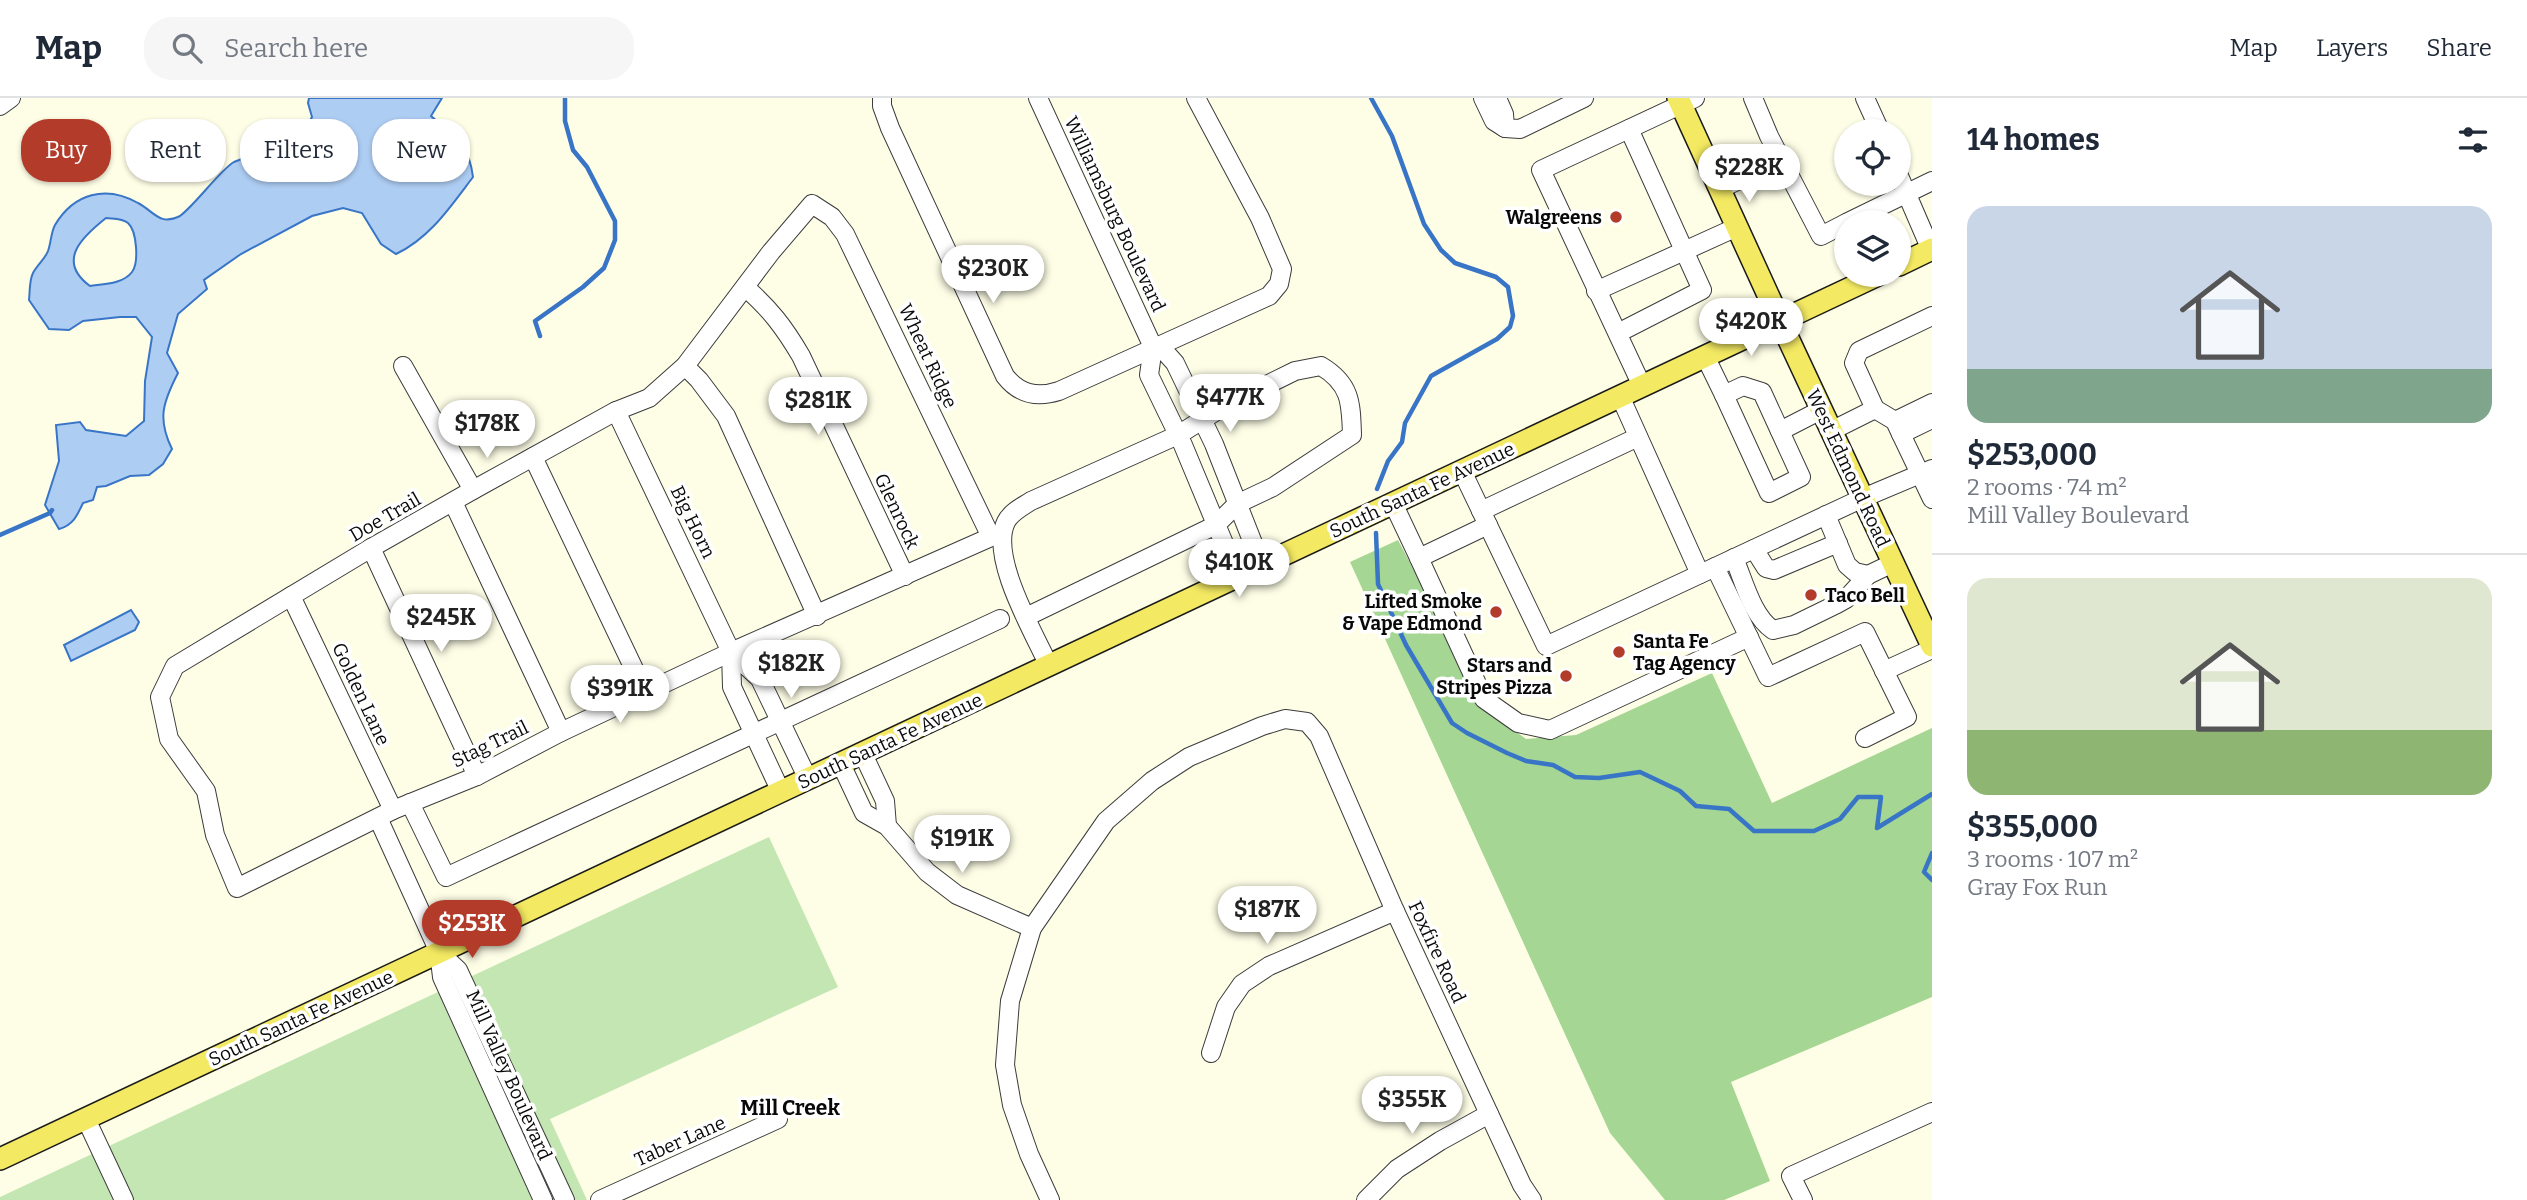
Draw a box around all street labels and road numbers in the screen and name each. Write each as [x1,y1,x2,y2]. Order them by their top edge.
street label: Williamsburg Boulevard [1060,113,1170,315]
street label: Wheat Ridge [894,300,962,412]
street label: West Edmond Road [1801,385,1895,551]
street label: South Santa Fe Avenue [1326,437,1518,543]
street label: Glenrock [870,470,925,553]
street label: Big Horn [666,482,720,562]
street label: Doe Trail [345,487,425,547]
street label: Golden Lane [327,639,395,749]
street label: South Santa Fe Avenue [794,688,986,794]
street label: Stag Trail [448,716,532,772]
street label: Foxfire Road [1403,897,1471,1007]
street label: South Santa Fe Avenue [205,965,397,1071]
street label: Mill Valley Boulevard [461,986,557,1164]
street label: Taber Lane [631,1111,729,1171]

